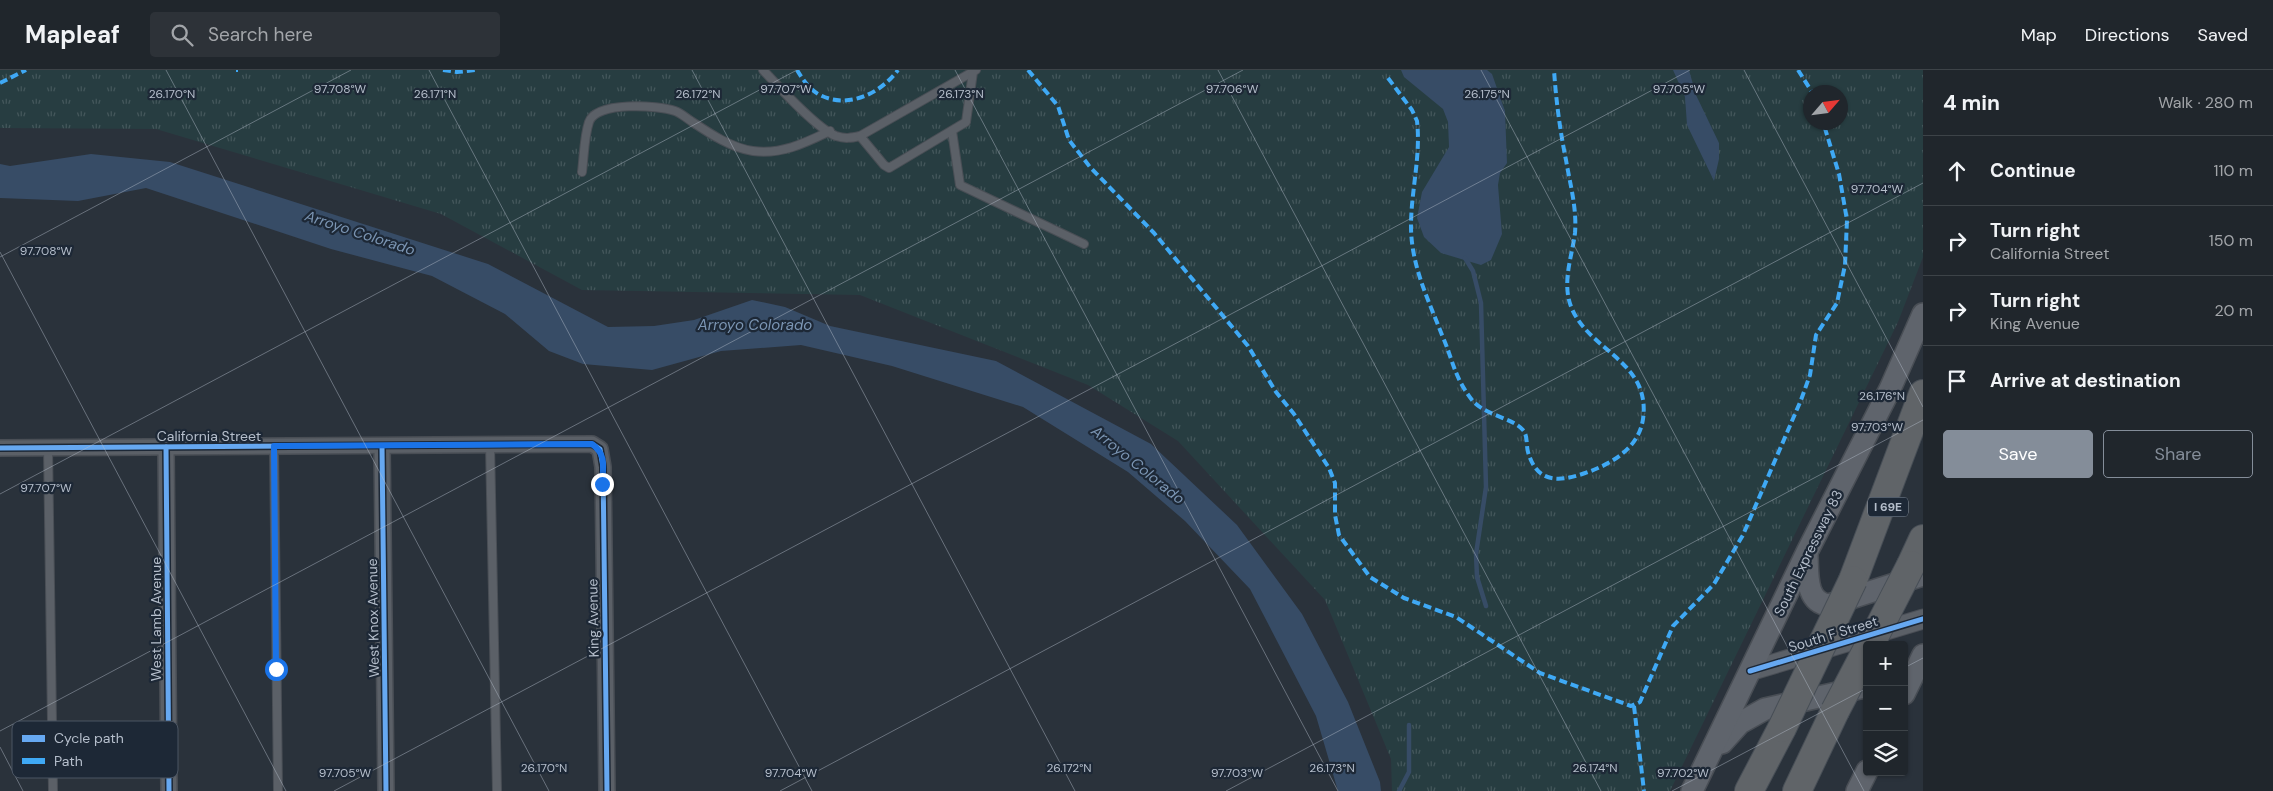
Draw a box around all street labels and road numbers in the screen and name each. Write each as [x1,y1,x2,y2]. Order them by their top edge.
street label: California Street [157,427,261,445]
street label: South Expressway 83 [1770,487,1846,619]
road number: I 69E [1868,498,1908,517]
street label: West Lamb Avenue [147,557,165,681]
street label: West Knox Avenue [363,558,383,678]
street label: King Avenue [583,578,603,657]
street label: South F Street [1786,612,1880,656]

